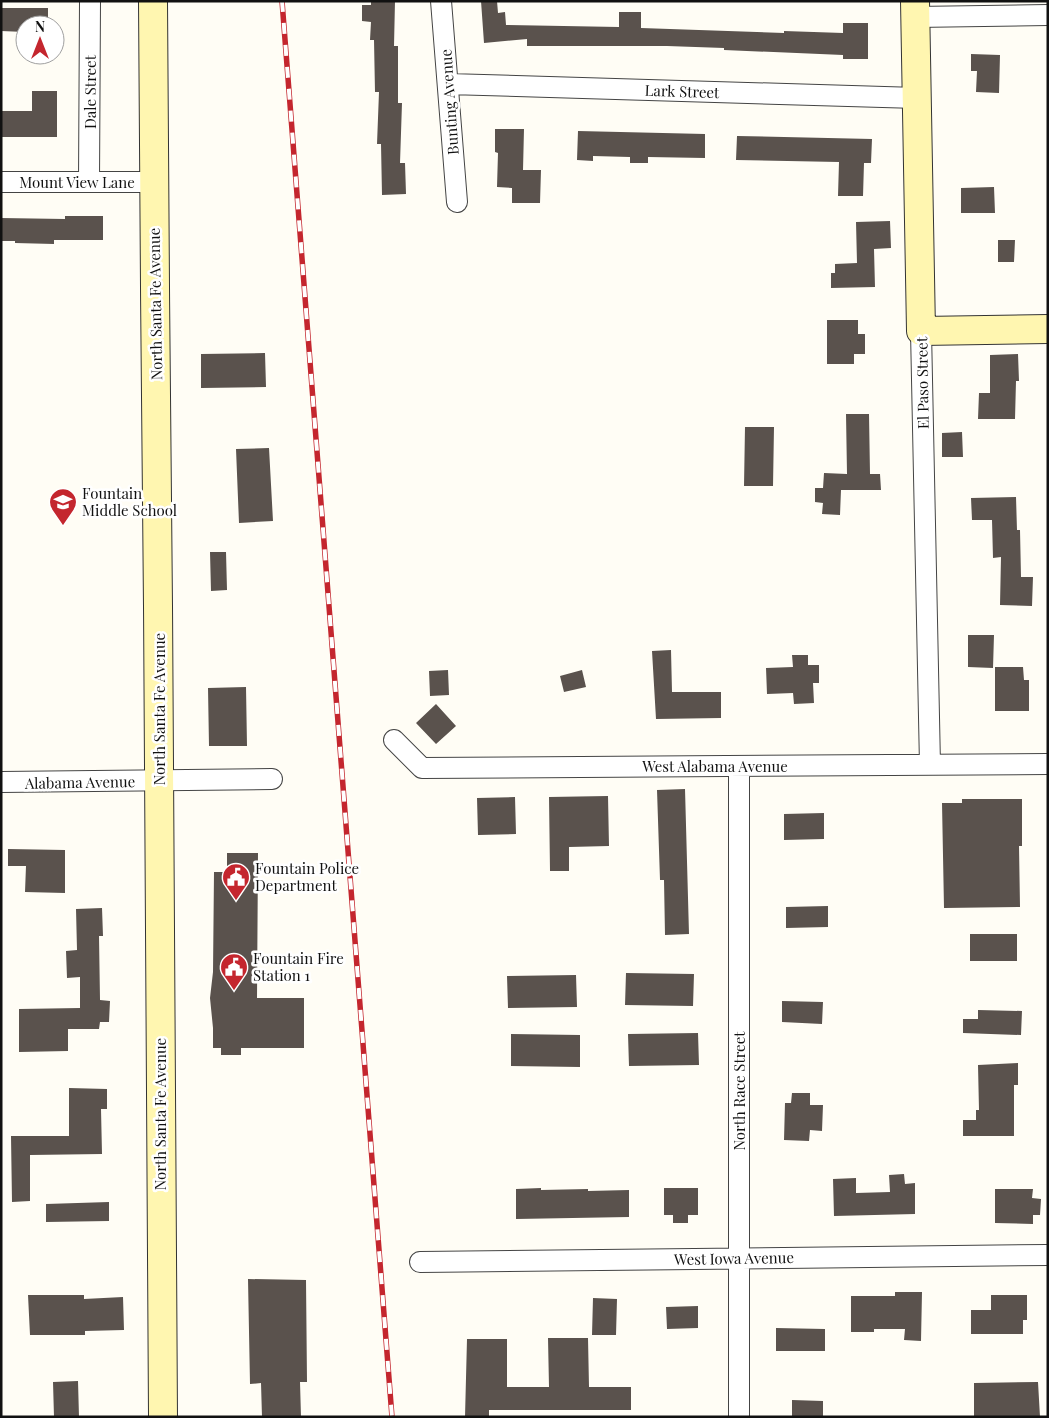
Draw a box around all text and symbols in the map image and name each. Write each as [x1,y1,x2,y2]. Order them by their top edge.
north arrow [15,15,65,65]
text: N [35,17,45,36]
street label: Bunting Avenue [435,48,463,156]
street label: Dale Street [80,54,100,129]
street label: Lark Street [644,80,720,102]
street label: Mount View Lane [19,172,135,192]
street label: North Santa Fe Avenue [144,228,166,380]
street label: El Paso Street [911,336,933,429]
place label: Fountain Middle School [82,483,177,520]
school or university icon: Fountain Middle School [48,487,78,526]
street label: North Santa Fe Avenue [149,633,169,785]
street label: West Alabama Avenue [641,756,788,776]
street label: Alabama Avenue [24,771,135,793]
place label: Fountain Police Department [255,858,359,895]
public building icon: Fountain Police Department [221,862,251,901]
place label: Fountain Fire Station 1 [253,948,344,985]
public building icon: Fountain Fire Station 1 [219,952,249,991]
street label: North Race Street [729,1031,749,1151]
street label: North Santa Fe Avenue [150,1038,170,1190]
street label: West Iowa Avenue [673,1247,794,1269]

